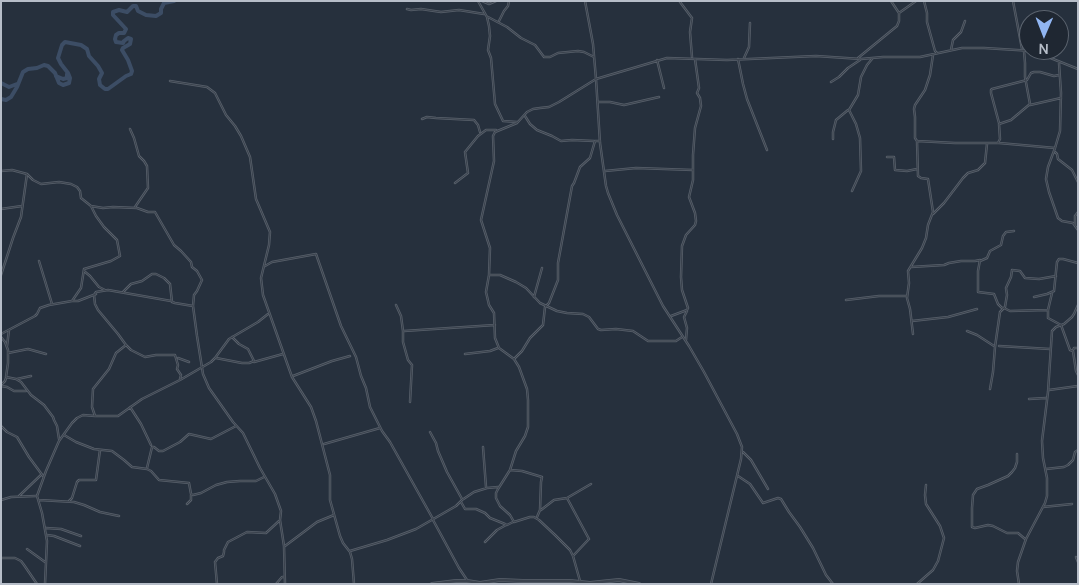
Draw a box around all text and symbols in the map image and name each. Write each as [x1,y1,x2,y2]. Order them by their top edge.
north arrow [1019,10,1069,60]
text: N [1039,40,1049,59]

